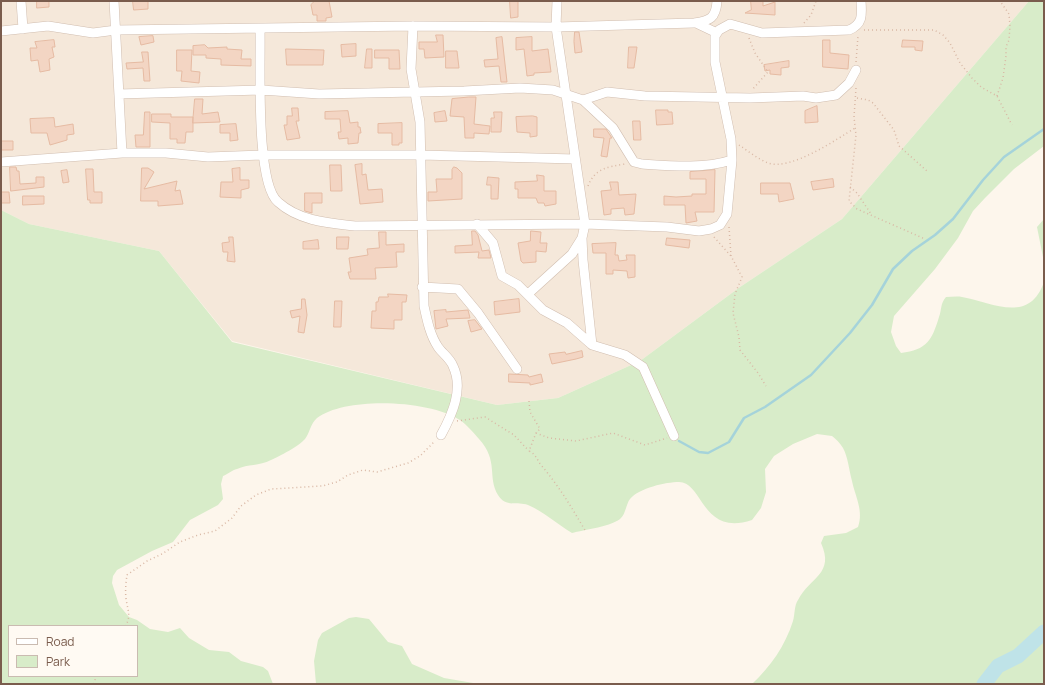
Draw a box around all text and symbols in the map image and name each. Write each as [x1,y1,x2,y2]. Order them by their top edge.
legend [8,625,138,677]
text: Road [46,633,74,650]
text: Park [46,653,70,670]

